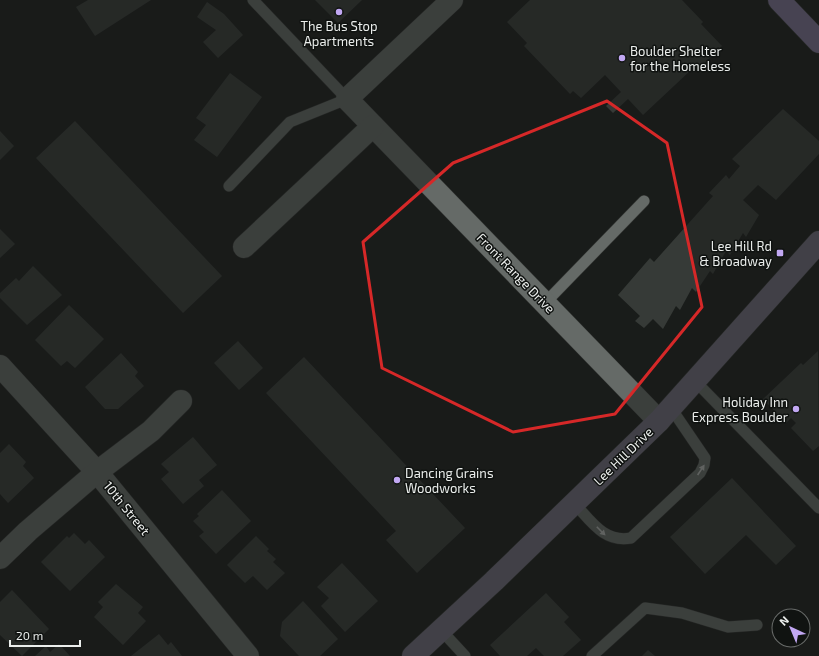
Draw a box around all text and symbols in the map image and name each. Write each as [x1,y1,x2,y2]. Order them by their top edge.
marker: The Bus Stop Apartments [334,7,344,17]
place label: The Bus Stop Apartments [300,18,378,49]
place label: Boulder Shelter for the Homeless [630,43,731,74]
marker: Boulder Shelter for the Homeless [617,53,627,63]
street label: Front Range Drive [474,230,558,316]
place label: Lee Hill Rd & Broadway [699,238,772,269]
marker: Lee Hill Rd & Broadway [775,248,785,258]
place label: Holiday Inn Express Boulder [692,394,788,425]
marker: Holiday Inn Express Boulder [791,404,801,414]
street label: Lee Hill Drive [590,424,656,488]
one-way arrow [697,464,704,476]
place label: Dancing Grains Woodworks [405,465,494,496]
marker: Dancing Grains Woodworks [392,475,402,485]
street label: 10th Street [100,478,154,538]
one-way arrow [596,526,606,536]
north arrow [771,608,811,648]
text: N [776,613,791,628]
scale bar [10,622,80,648]
text: 20 m [16,628,43,642]

